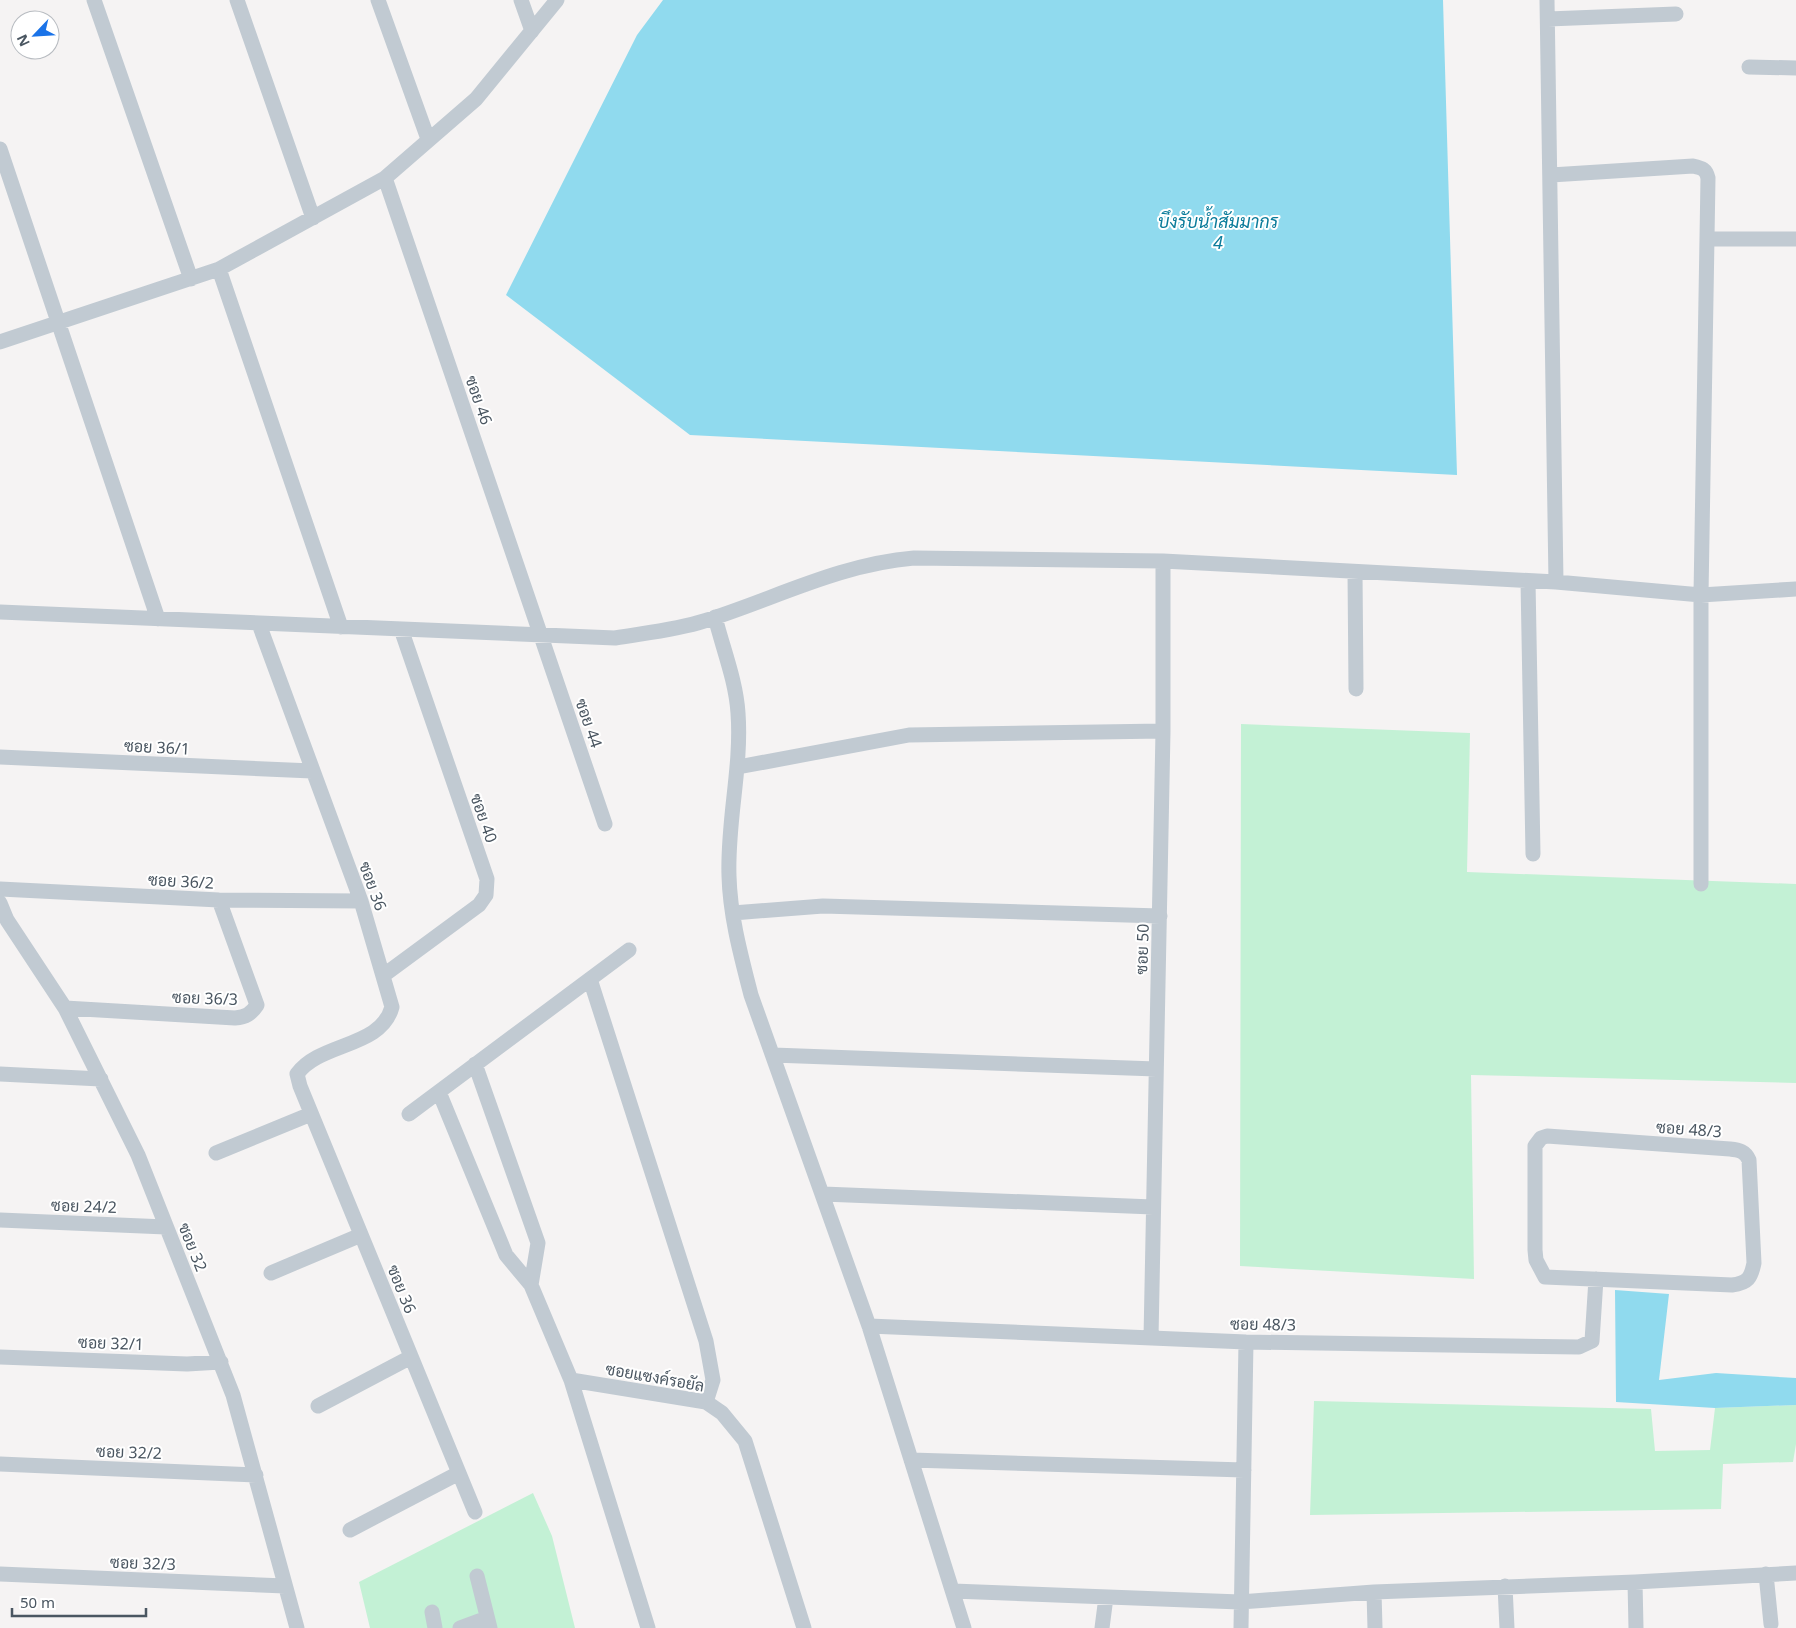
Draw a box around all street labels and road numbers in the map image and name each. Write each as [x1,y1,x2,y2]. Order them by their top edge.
street label: ซอย 46 [460,372,498,428]
street label: ซอย 44 [570,695,608,751]
street label: ซอย 36/1 [123,734,191,760]
street label: ซอย 40 [465,790,503,846]
street label: ซอย 36 [354,858,392,914]
street label: ซอย 36/2 [147,868,215,894]
street label: ซอย 50 [1130,923,1154,975]
street label: ซอย 36/3 [172,986,238,1010]
street label: ซอย 48/3 [1655,1116,1723,1142]
street label: ซอย 24/2 [51,1194,117,1218]
street label: ซอย 32 [173,1219,213,1275]
street label: ซอย 36 [382,1261,422,1317]
street label: ซอย 48/3 [1230,1312,1296,1336]
street label: ซอย 32/1 [78,1331,144,1355]
street label: ซอยแซงค์รอยัล [604,1356,706,1397]
street label: ซอย 32/2 [96,1440,162,1464]
street label: ซอย 32/3 [110,1551,176,1575]

